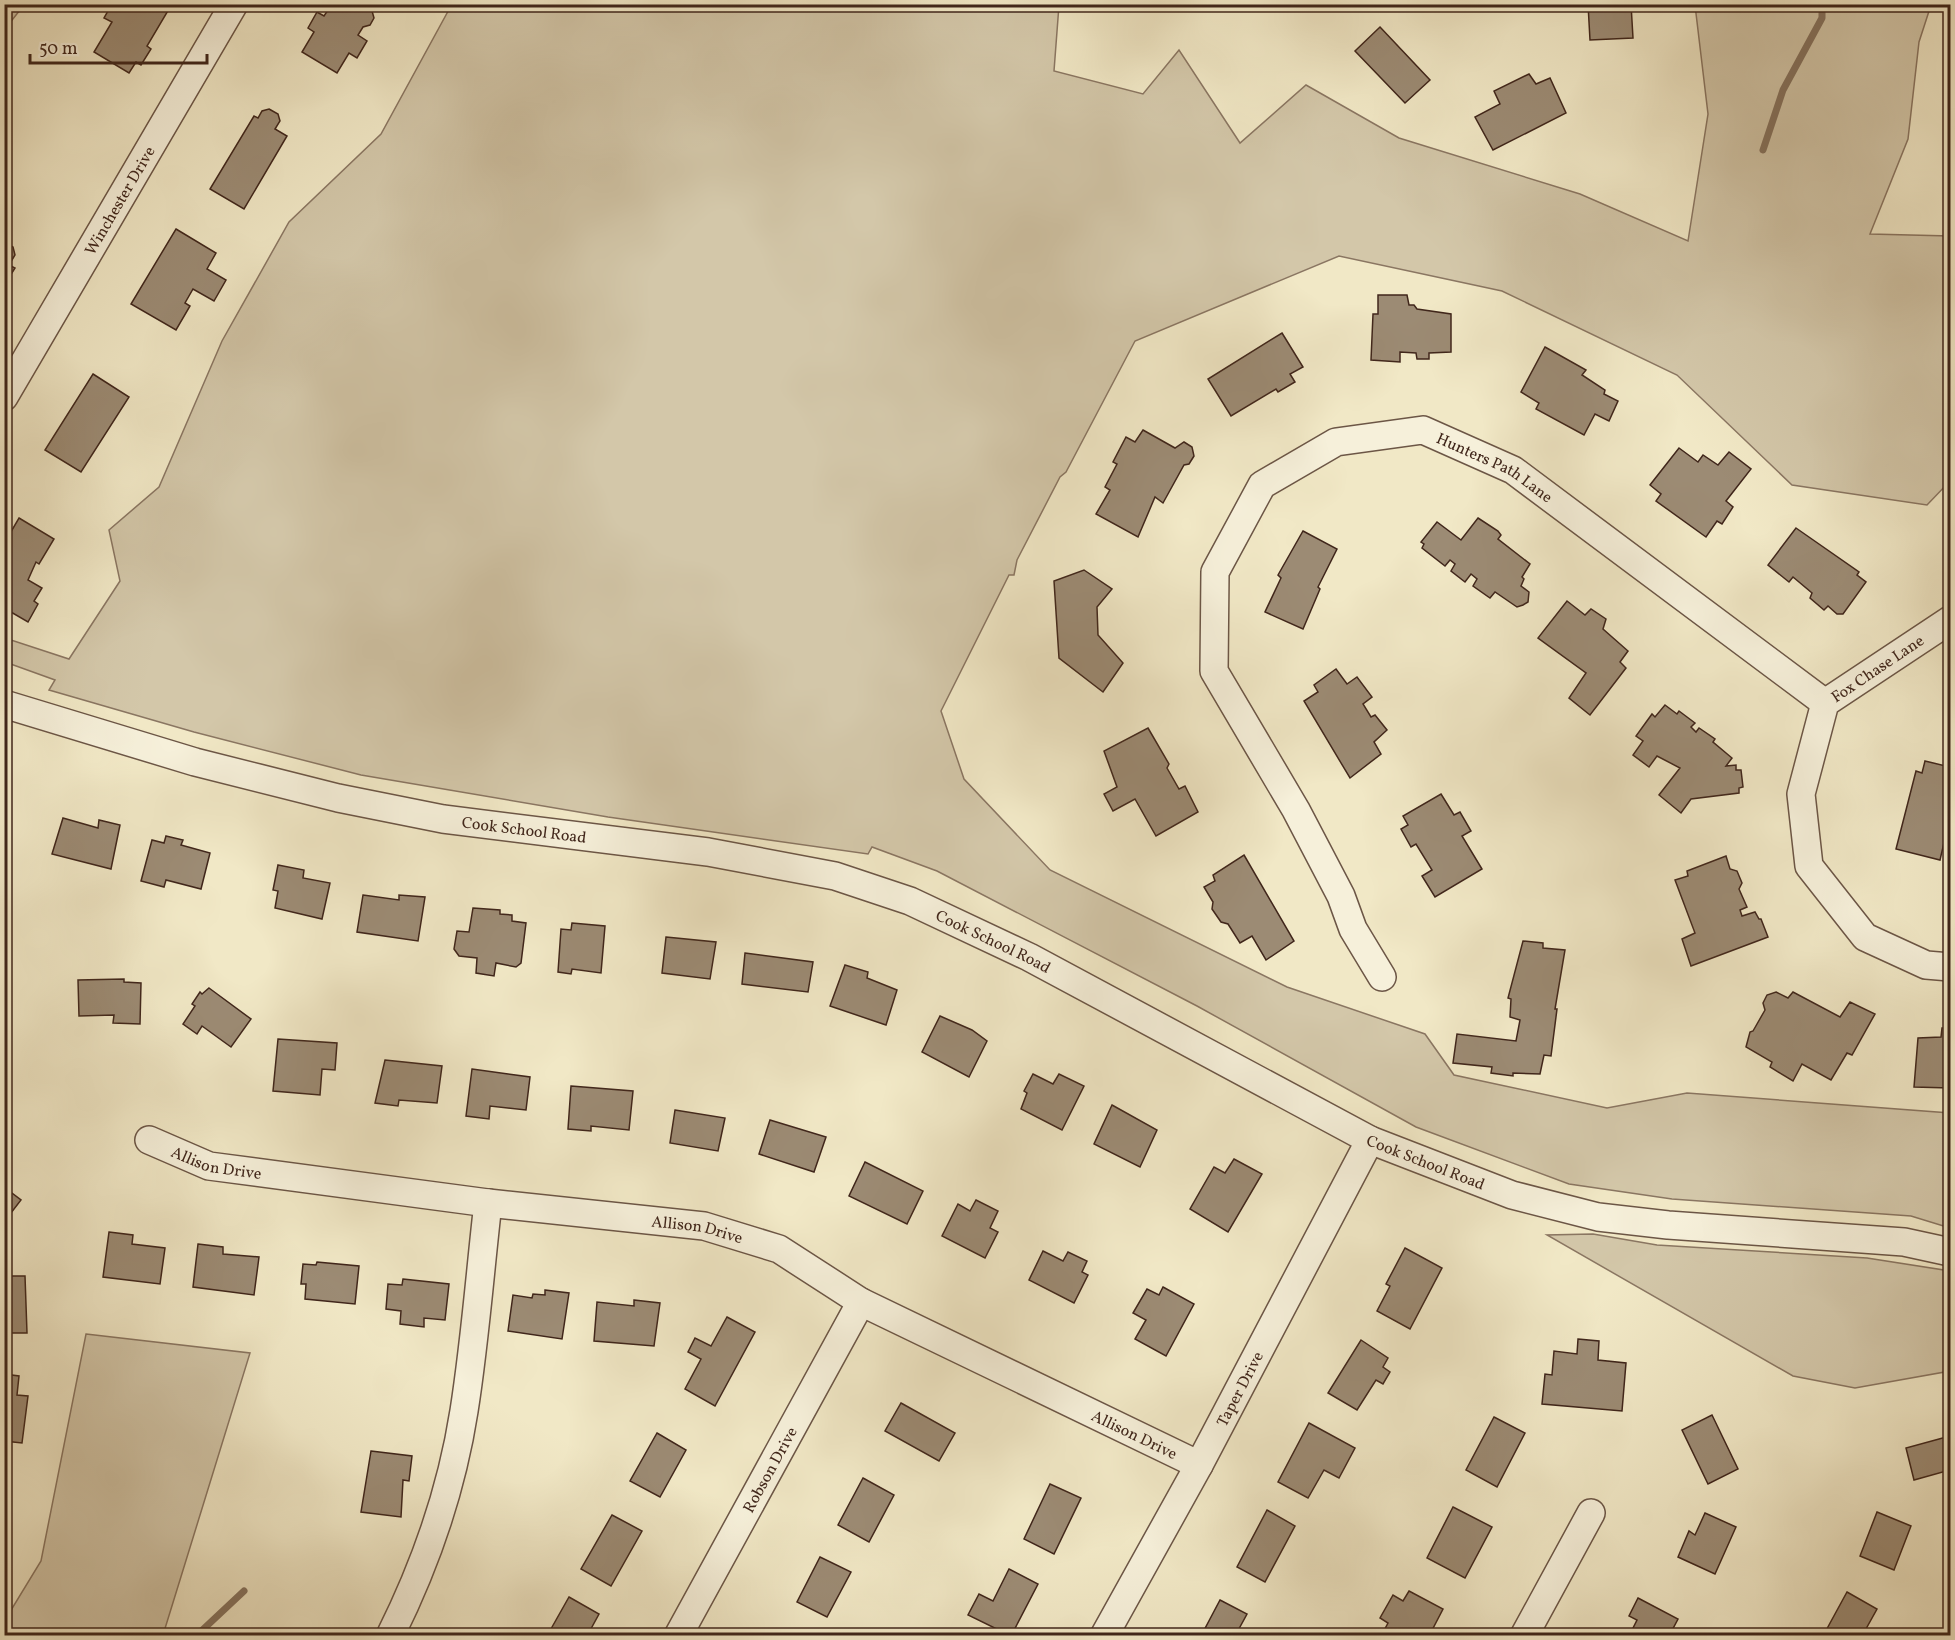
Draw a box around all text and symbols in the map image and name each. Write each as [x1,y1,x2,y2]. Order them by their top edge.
scale bar [30,27,207,65]
text: 50 m [39,37,78,62]
street label: Winchester Drive [80,143,161,260]
street label: Hunters Path Lane [1432,428,1557,509]
street label: Fox Chase Lane [1827,630,1929,709]
street label: Cook School Road [460,812,588,850]
street label: Cook School Road [931,906,1054,980]
street label: Cook School Road [1363,1131,1488,1196]
street label: Allison Drive [167,1142,263,1186]
street label: Allison Drive [650,1211,745,1250]
street label: Taper Drive [1212,1348,1270,1431]
street label: Allison Drive [1087,1406,1180,1466]
street label: Robson Drive [739,1423,804,1517]

